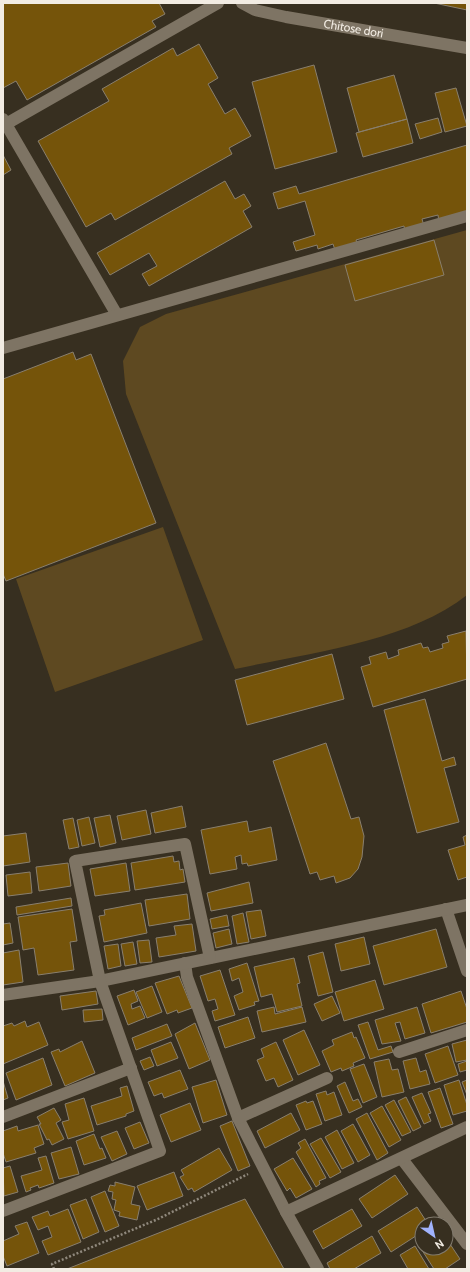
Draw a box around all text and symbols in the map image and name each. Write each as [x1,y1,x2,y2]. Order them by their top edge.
street label: Chitose dori [322,16,385,41]
north arrow [414,1216,454,1256]
text: N [432,1236,447,1252]

